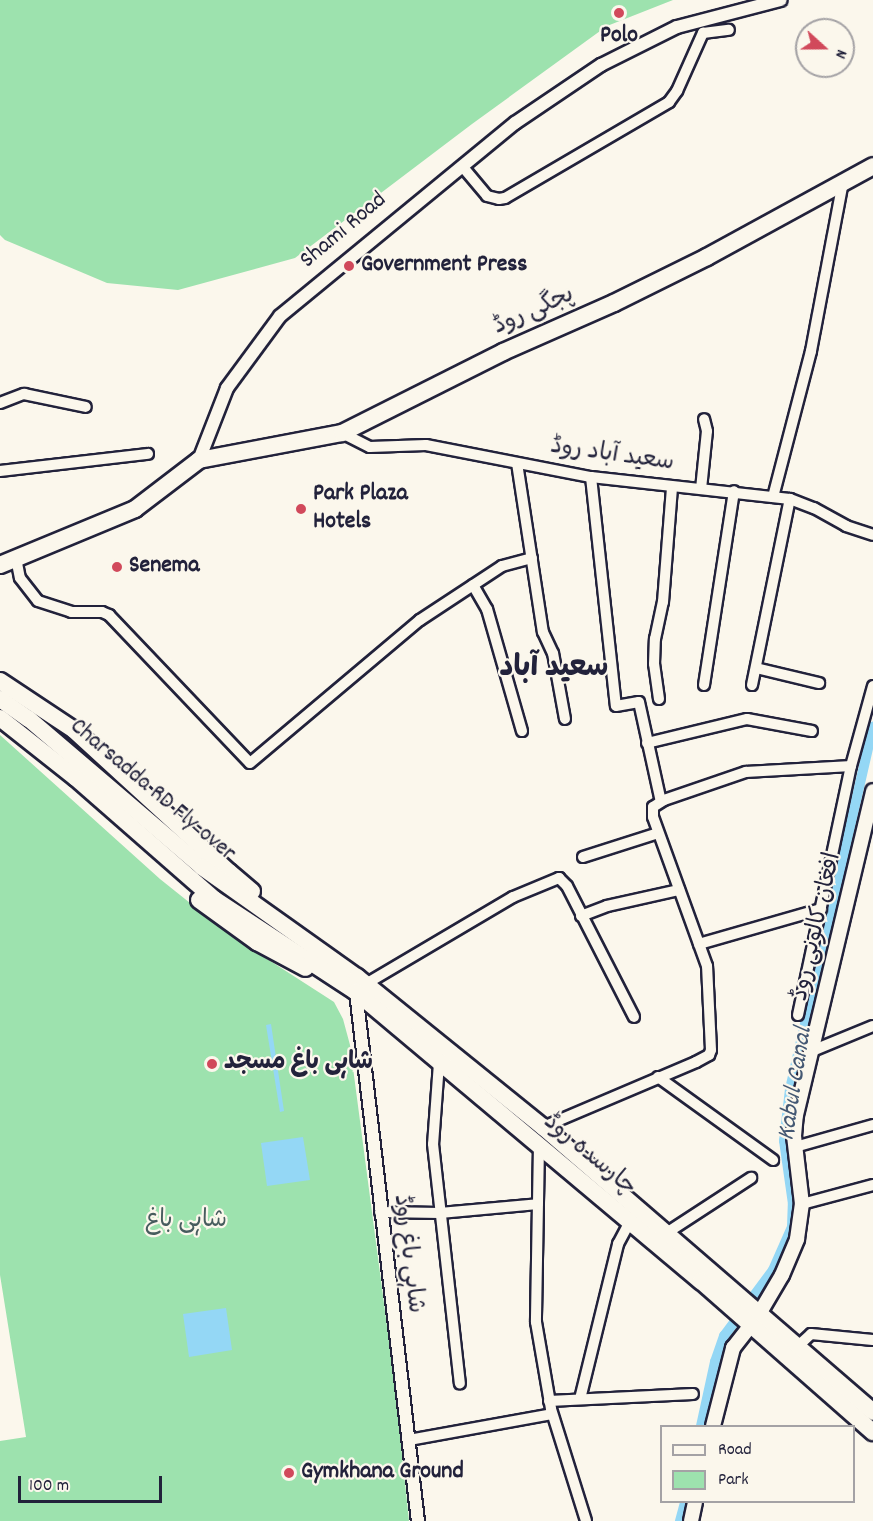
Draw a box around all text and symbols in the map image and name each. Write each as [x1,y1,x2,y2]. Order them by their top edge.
marker: Polo [612,6,626,20]
north arrow [795,18,855,78]
place label: Polo [600,23,638,51]
text: N [828,46,853,62]
street label: Shami Road [295,187,393,275]
place label: Government Press [361,252,527,280]
marker: Government Press [342,259,356,273]
street label: پجگی روڈ [489,281,579,343]
street label: سعید آباد روڈ [548,433,676,479]
place label: Park Plaza Hotels [313,481,408,537]
marker: Park Plaza Hotels [294,502,308,516]
place label: Senema [129,553,200,581]
marker: Senema [110,560,124,574]
district label: سعید آباد [500,652,608,688]
street label: Charsadda RD Fly-over [63,713,241,869]
street label: افغان کالونی روڈ [787,850,849,1004]
water label: Kabul Canal [772,1025,820,1143]
place label: شاہی باغ مسجد [224,1050,373,1078]
marker: شاہی باغ مسجد [205,1057,219,1071]
street label: چارسدہ روڈ [537,1109,641,1203]
street label: شاہی باغ روڈ [385,1193,429,1315]
park label: شاہی باغ [145,1208,227,1236]
legend [660,1425,855,1503]
text: Road [718,1438,752,1463]
place label: Gymkhana Ground [301,1459,464,1487]
scale bar [21,1464,165,1502]
marker: Gymkhana Ground [282,1466,296,1480]
text: Park [718,1468,749,1493]
text: 100 m [29,1474,69,1499]

